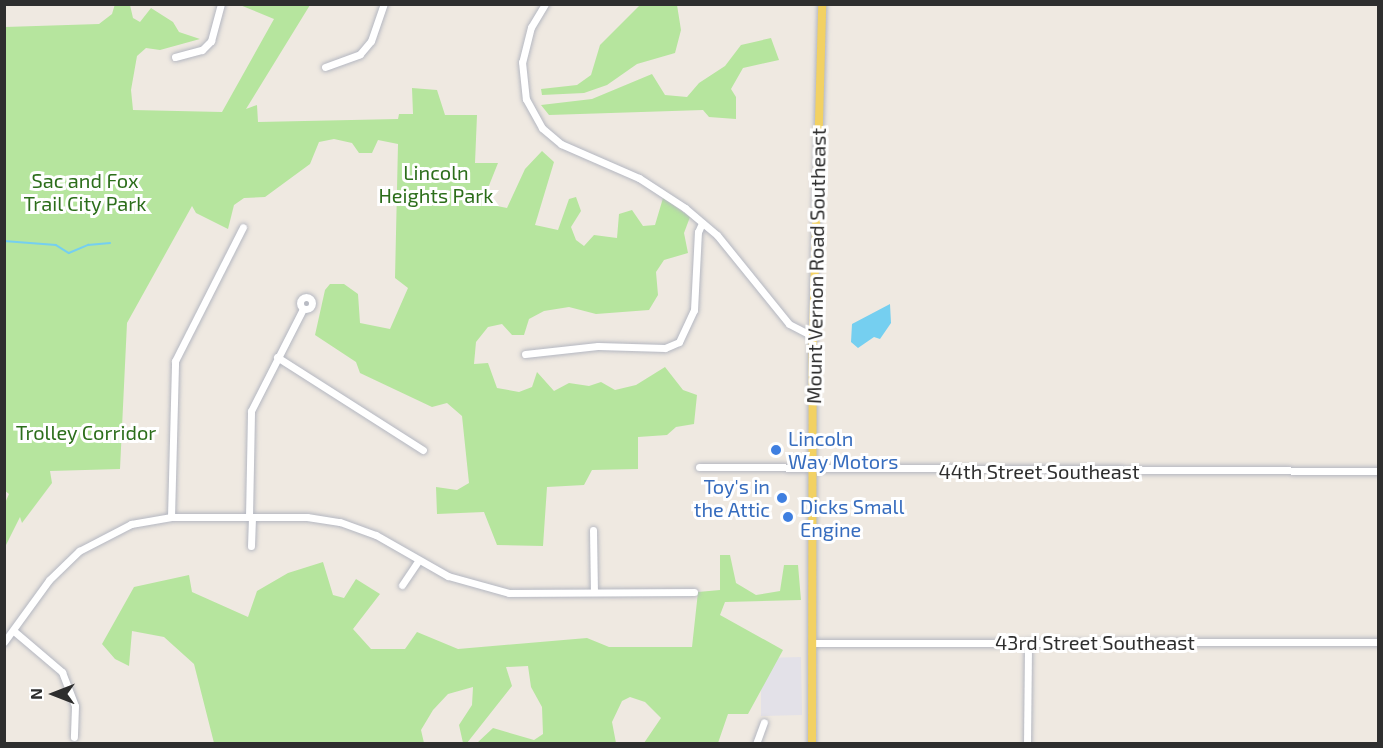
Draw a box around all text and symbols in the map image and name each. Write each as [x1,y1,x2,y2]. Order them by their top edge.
street label: Mount Vernon Road Southeast [802,128,830,404]
park label: Lincoln Heights Park [379,161,493,208]
park label: Sac and Fox Trail City Park [23,169,147,216]
park label: Trolley Corridor [15,420,157,444]
place label: Lincoln Way Motors [788,426,899,473]
marker: Lincoln Way Motors [769,443,783,457]
street label: 44th Street Southeast [938,459,1140,483]
place label: Toy's in the Attic [693,474,770,521]
marker: Toy's in the Attic [775,491,789,505]
place label: Dicks Small Engine [800,494,904,541]
marker: Dicks Small Engine [781,510,795,524]
street label: 43rd Street Southeast [995,630,1195,654]
north arrow [24,664,84,724]
text: N [26,688,45,700]

